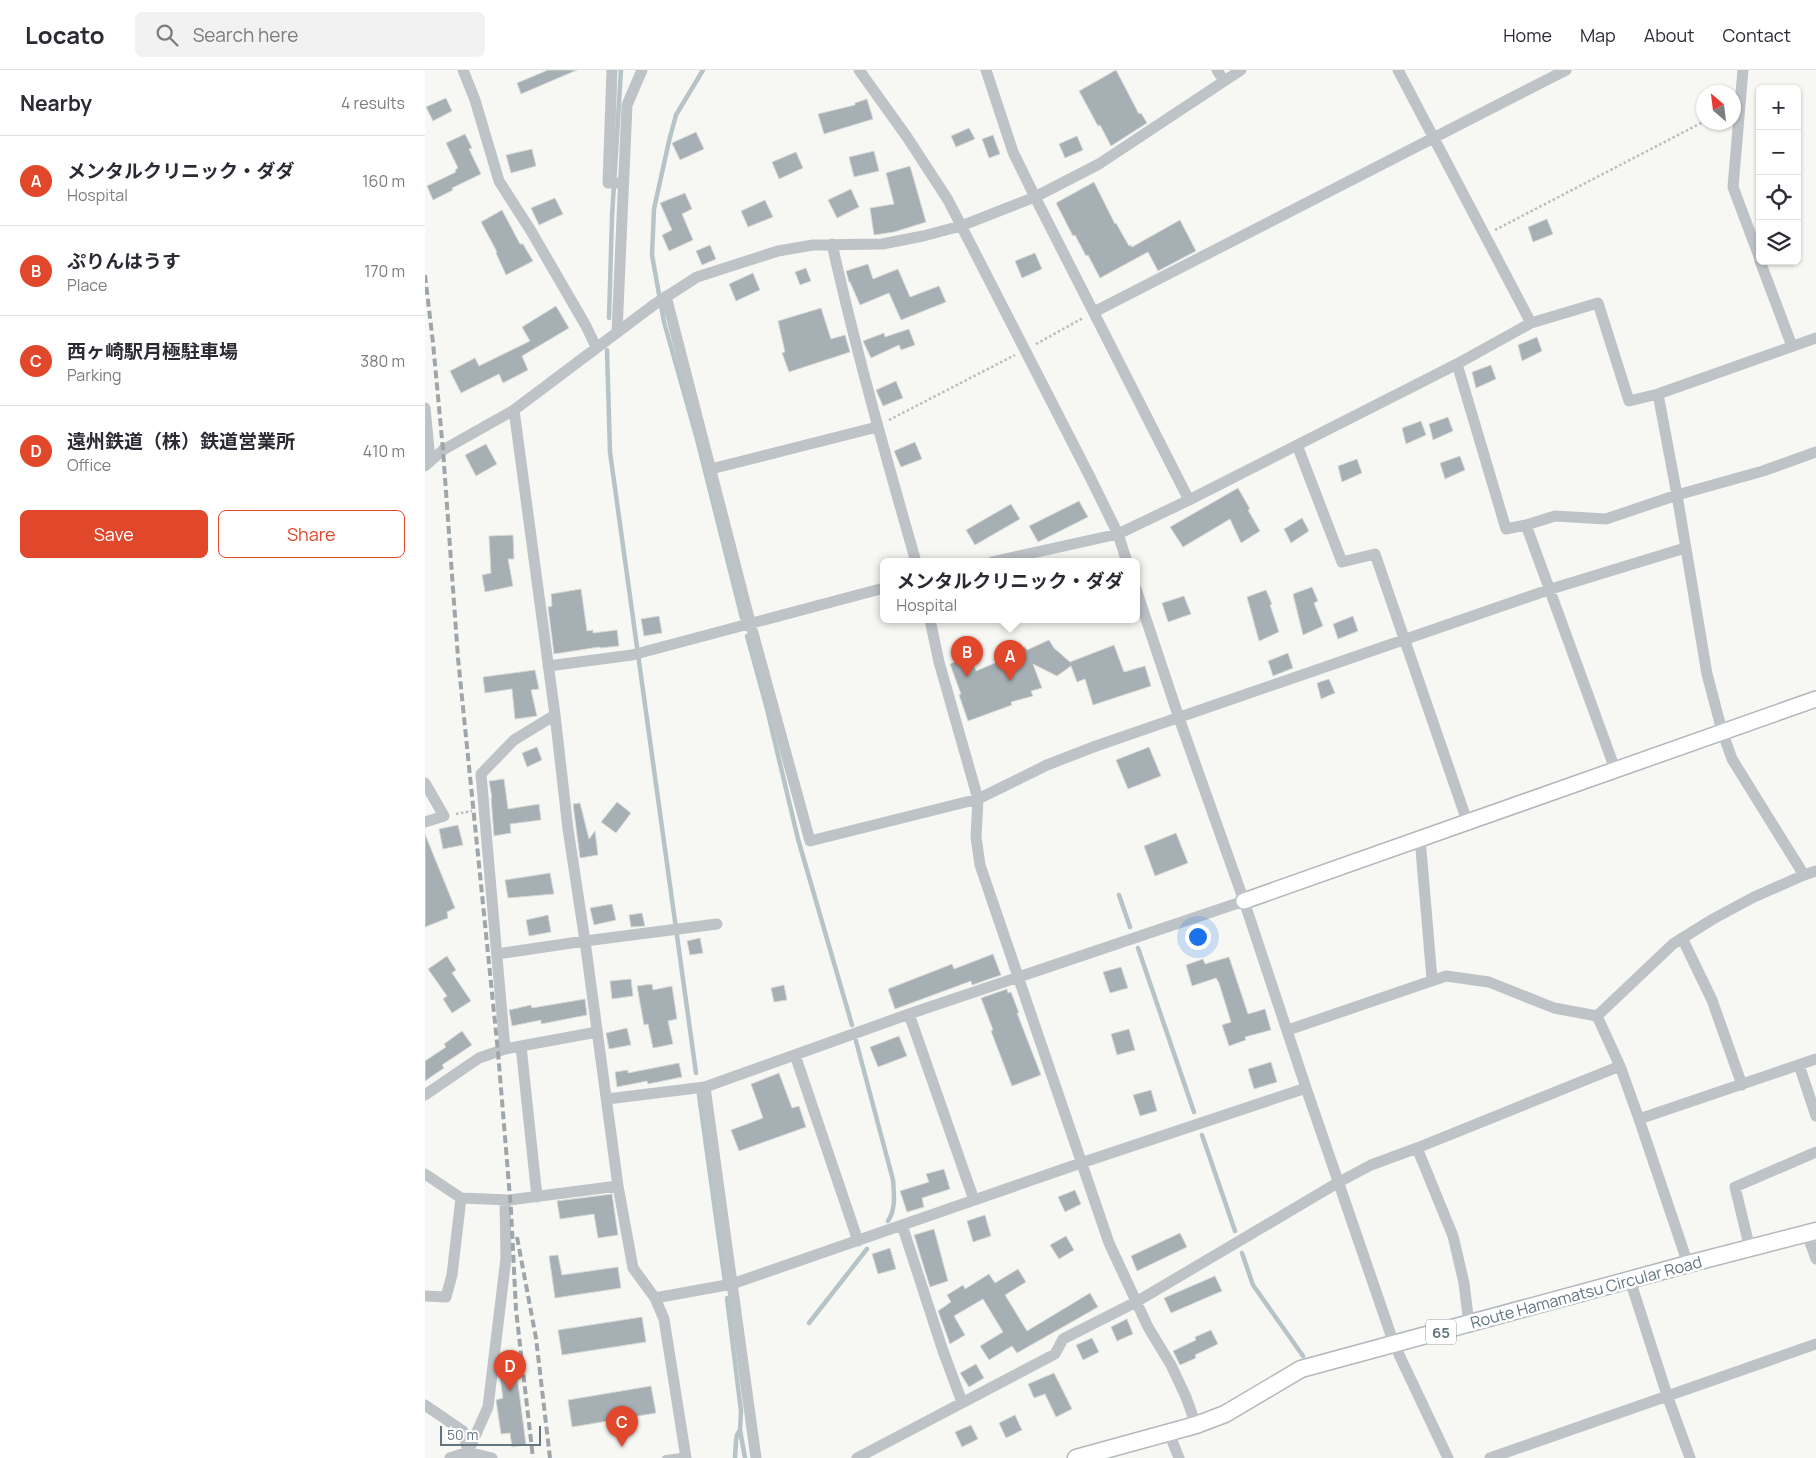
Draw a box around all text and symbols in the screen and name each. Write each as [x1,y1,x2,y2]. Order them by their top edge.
search box [135,12,485,57]
text: Locato [25,18,105,51]
icon: search [153,21,181,49]
text: Search here [193,22,298,48]
text: Home [1503,23,1552,47]
text: Map [1580,23,1616,47]
text: About [1644,23,1694,47]
text: Contact [1722,23,1791,47]
north arrow [1696,85,1741,130]
map controls [1756,85,1801,265]
button: + [1756,85,1801,130]
text: Nearby [20,89,92,117]
text: 4 results [341,92,405,114]
button: − [1756,130,1801,175]
text: メンタルクリニック・ダダ [67,158,295,184]
text: A [31,170,41,192]
text: 160 m [362,170,405,192]
button: locate [1756,175,1801,220]
text: Hospital [67,184,128,206]
button: layers [1756,220,1801,265]
text: ぷりんはうす [67,248,181,274]
text: B [31,260,41,282]
text: 170 m [364,260,405,282]
text: Place [67,274,107,296]
text: 西ヶ崎駅月極駐車場 [67,338,238,364]
text: C [30,350,42,372]
text: 380 m [360,350,405,372]
text: Parking [67,364,122,386]
text: 遠州鉄道（株）鉄道営業所 [67,428,295,454]
text: D [30,440,42,462]
text: 410 m [363,440,405,462]
text: Office [67,454,111,476]
button: Save [20,510,208,558]
button: Share [218,510,405,558]
popup [880,558,1140,623]
text: メンタルクリニック・ダダ [896,568,1124,594]
text: Hospital [896,594,957,616]
pin: B [951,636,983,677]
pin: A [994,640,1026,681]
your location [1185,924,1211,950]
street label: Route Hamamatsu Circular Road [1468,1250,1704,1334]
road number: 65 [1426,1320,1456,1344]
pin: D [494,1350,526,1391]
pin: C [606,1406,638,1447]
scale bar [440,1423,541,1446]
text: 50 m [447,1425,478,1444]

